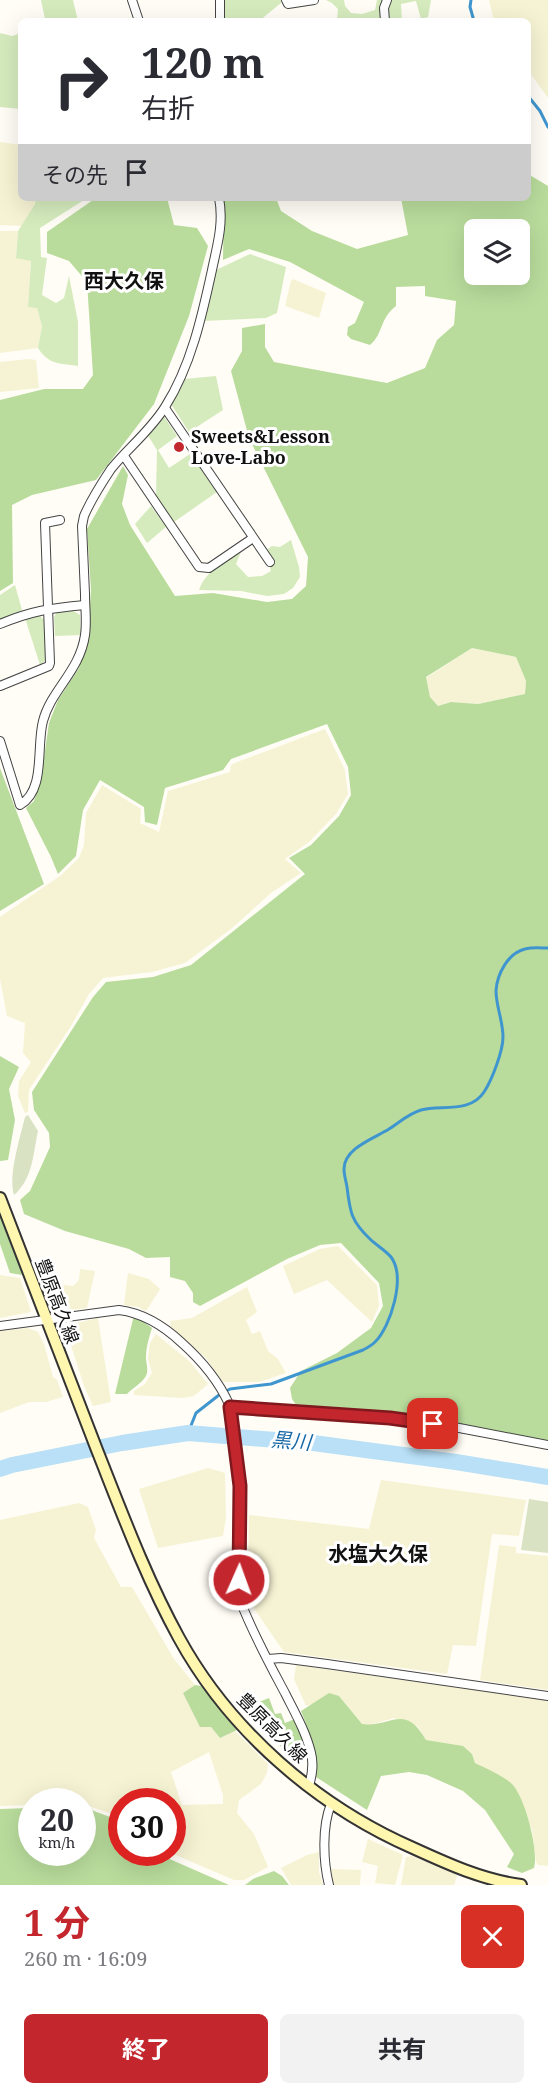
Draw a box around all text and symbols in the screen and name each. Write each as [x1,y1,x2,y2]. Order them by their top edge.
text: 120 m [141,33,265,90]
icon: right [42,42,120,120]
text: 右折 [141,89,195,126]
icon: arrive [120,156,153,189]
text: その先 [42,159,108,189]
map controls [464,219,530,285]
button: layers [464,219,530,285]
district label: 西大久保 [84,267,164,294]
place label: Sweets&Lesson Love-Labo [191,424,330,469]
marker: Sweets&Lesson Love-Labo [172,440,186,454]
street label: 豊原高久線 [31,1254,85,1347]
pin [407,1398,458,1449]
icon: arrive [416,1407,449,1440]
water label: 黒川 [270,1425,314,1456]
district label: 水塩大久保 [328,1540,428,1567]
position arrow [207,1548,271,1612]
street label: 豊原高久線 [232,1687,313,1768]
speed limit sign: 30 [108,1788,186,1866]
text: 20 [40,1799,74,1840]
text: km/h [39,1832,75,1852]
text: 1 分 [24,1898,90,1947]
button: close [461,1905,524,1968]
text: 260 m · 16:09 [24,1945,147,1972]
button: 終了 [24,2014,268,2083]
button: 共有 [280,2014,524,2083]

